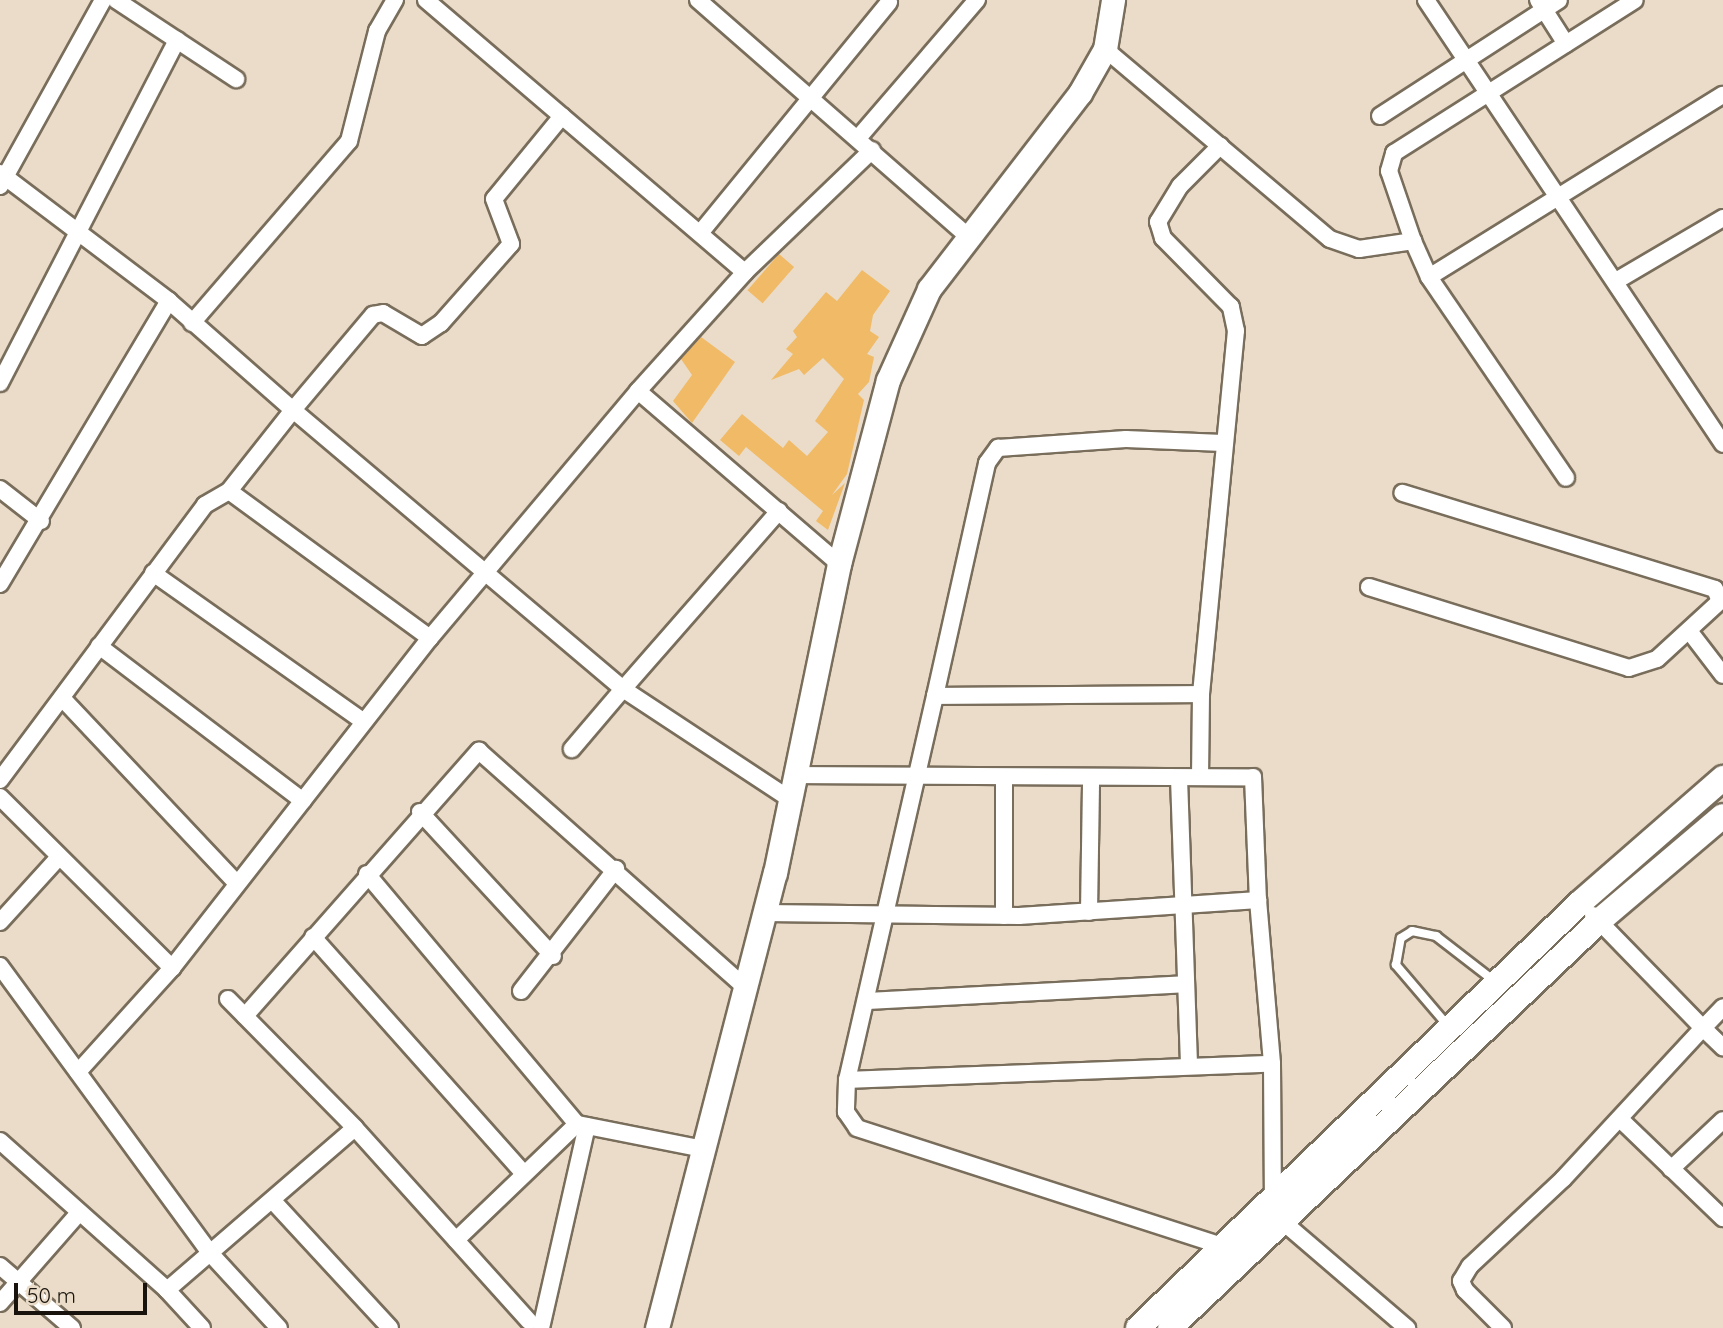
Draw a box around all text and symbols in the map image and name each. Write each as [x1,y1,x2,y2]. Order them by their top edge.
scale bar [18,1268,150,1312]
text: 50 m [27,1282,76,1308]

